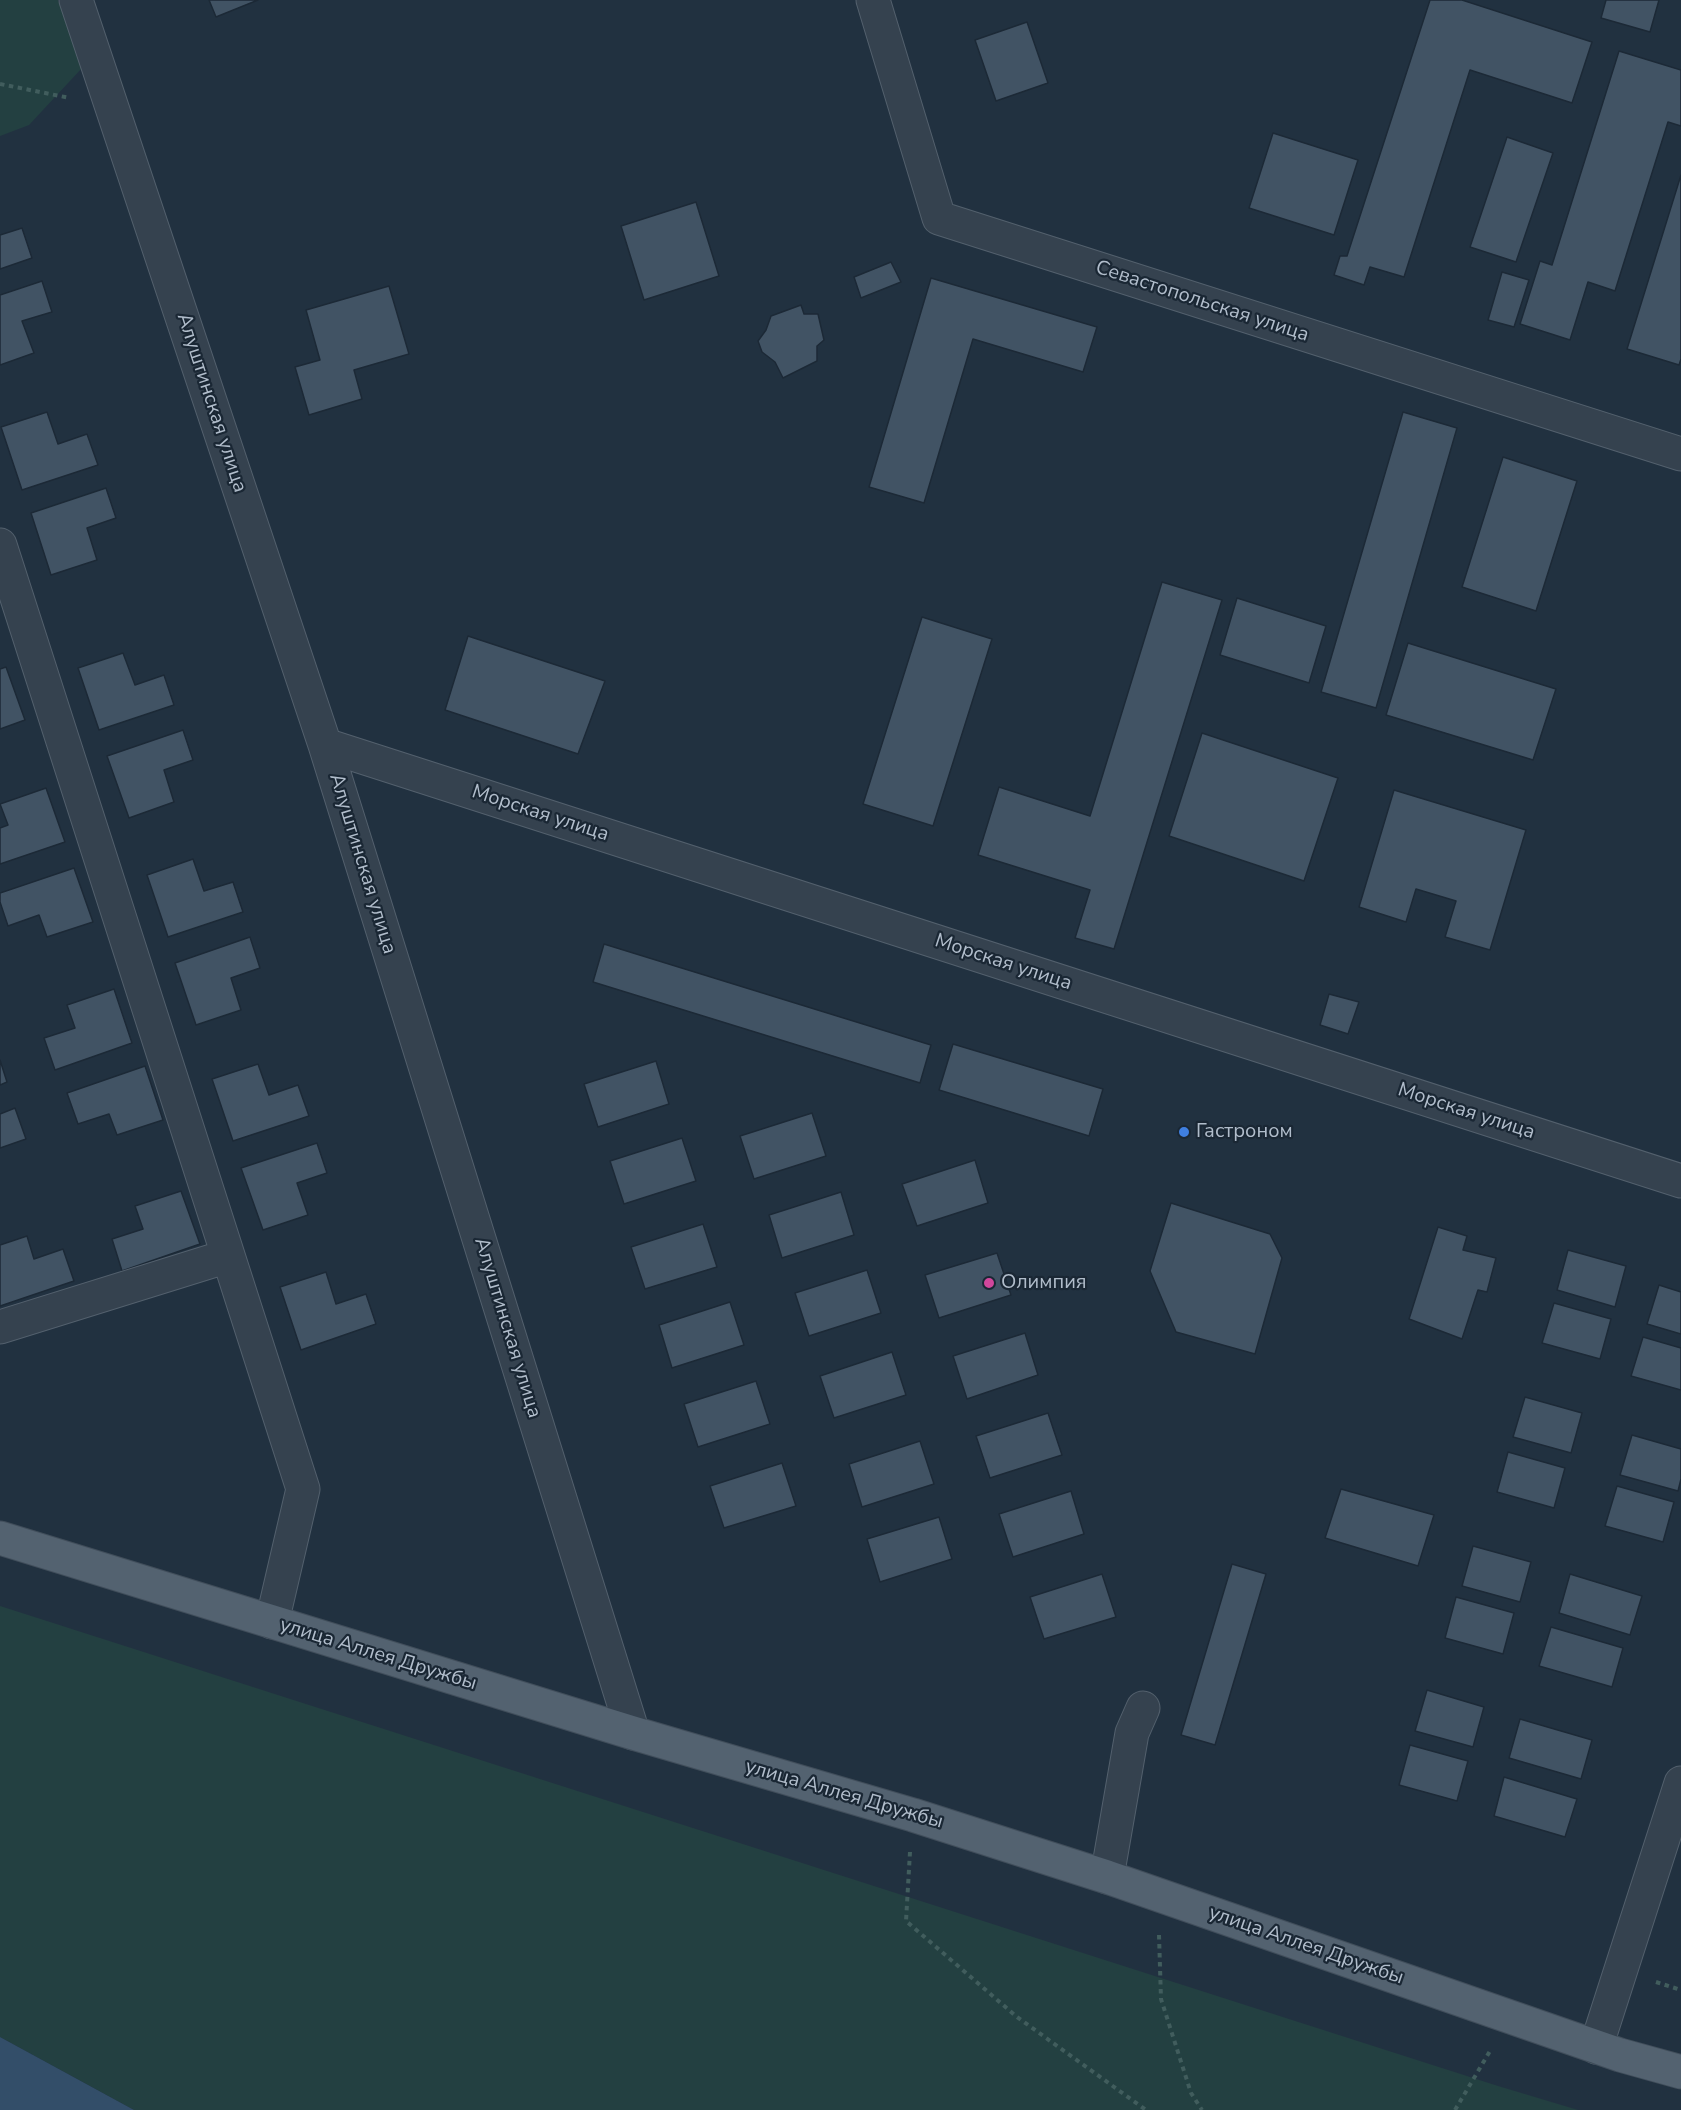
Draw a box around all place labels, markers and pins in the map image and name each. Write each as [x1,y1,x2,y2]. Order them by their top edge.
place label: Гастроном [1196,1120,1293,1144]
marker: Гастроном [1177,1125,1191,1139]
place label: Олимпия [1001,1271,1087,1295]
marker: Олимпия [982,1276,996,1290]

